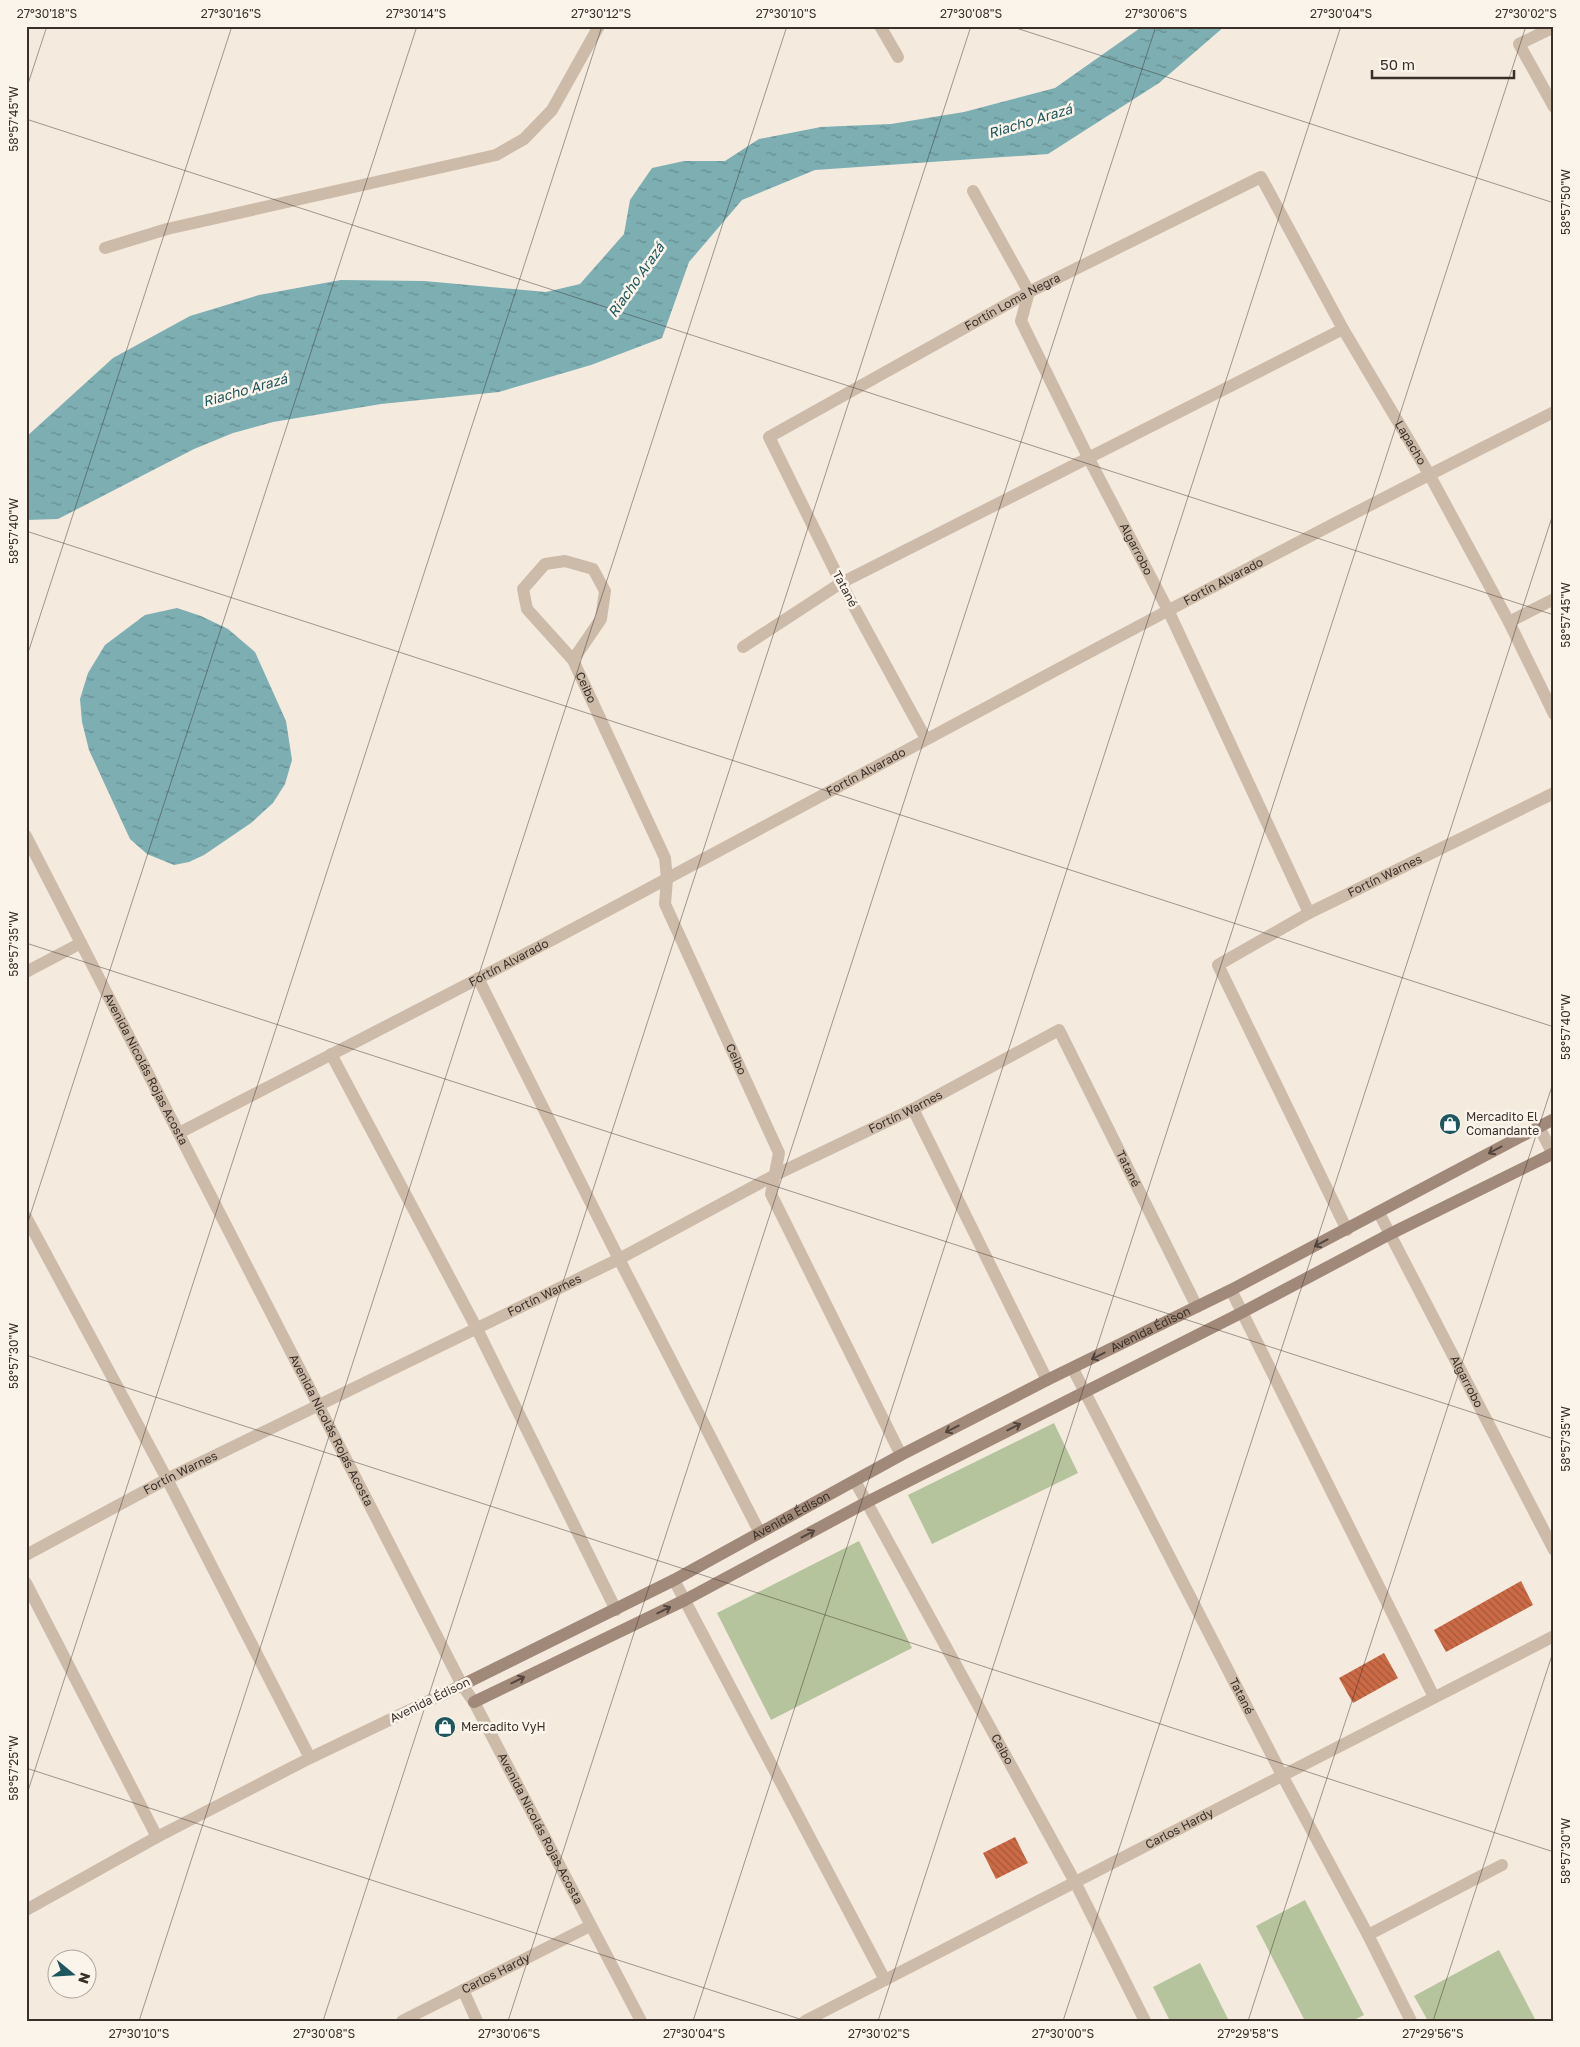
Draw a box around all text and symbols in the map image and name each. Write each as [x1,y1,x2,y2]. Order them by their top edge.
text: 27°30'18"S [17,6,78,21]
text: 27°30'16"S [201,6,262,21]
text: 27°30'14"S [386,6,447,21]
text: 27°30'12"S [571,6,631,21]
text: 27°30'10"S [756,6,817,21]
text: 27°30'08"S [940,6,1002,21]
text: 27°30'06"S [1125,6,1187,21]
text: 27°30'04"S [1310,6,1372,21]
text: 27°30'02"S [1495,6,1557,21]
scale bar [1372,48,1515,80]
text: 50 m [1380,55,1415,73]
text: 58°57'45"W [6,86,21,152]
water label: Riacho Arazá [986,99,1076,141]
text: 58°57'50"W [1558,169,1573,235]
water label: Riacho Arazá [604,238,669,320]
street label: Fortín Loma Negra [962,270,1063,333]
water label: Riacho Arazá [201,369,291,410]
street label: Lapacho [1392,418,1430,467]
text: 58°57'40"W [6,497,21,564]
street label: Algarrobo [1117,520,1156,577]
street label: Fortín Alvarado [1181,554,1266,608]
street label: Tatané [830,568,861,610]
text: 58°57'45"W [1558,582,1573,648]
street label: Ceibo [572,669,600,705]
street label: Fortín Alvarado [823,744,908,799]
street label: Fortín Warnes [1345,851,1424,900]
text: 58°57'35"W [6,911,21,977]
street label: Fortín Alvarado [466,935,551,989]
street label: Avenida Nicolás Rojas Acosta [101,990,191,1147]
text: 58°57'40"W [1558,993,1573,1060]
street label: Ceibo [723,1041,750,1077]
street label: Fortín Warnes [866,1087,945,1136]
place label: Mercadito El Comandante [1466,1109,1539,1138]
shop icon: Mercadito El Comandante [1438,1112,1462,1136]
one-way arrow [1489,1146,1503,1156]
street label: Tatané [1113,1148,1144,1189]
one-way arrow [1314,1239,1329,1248]
street label: Fortín Warnes [505,1270,584,1319]
street label: Avenida Édison [1108,1303,1193,1355]
text: 58°57'30"W [6,1323,21,1389]
street label: Avenida Nicolás Rojas Acosta [286,1351,377,1509]
one-way arrow [1091,1352,1106,1361]
street label: Algarrobo [1447,1353,1487,1410]
text: 58°57'35"W [1558,1406,1573,1472]
one-way arrow [1007,1422,1022,1432]
one-way arrow [945,1424,960,1434]
street label: Fortín Warnes [141,1448,220,1497]
street label: Avenida Édison [749,1488,833,1543]
one-way arrow [800,1529,815,1538]
one-way arrow [656,1604,671,1614]
street label: Avenida Édison [387,1674,472,1725]
one-way arrow [510,1675,525,1685]
street label: Tatané [1226,1675,1257,1717]
shop icon: Mercadito VyH [433,1715,457,1739]
place label: Mercadito VyH [461,1719,546,1734]
street label: Ceibo [988,1731,1017,1767]
text: 58°57'25"W [6,1735,21,1801]
street label: Avenida Nicolás Rojas Acosta [495,1750,586,1907]
street label: Carlos Hardy [1143,1804,1216,1852]
text: 58°57'30"W [1558,1818,1573,1884]
north arrow [48,1950,98,2000]
street label: Carlos Hardy [459,1950,532,1997]
text: N [75,1970,95,1986]
text: 27°30'10"S [109,2026,170,2041]
text: 27°30'08"S [293,2026,355,2041]
text: 27°30'06"S [478,2026,540,2041]
text: 27°30'04"S [663,2026,725,2041]
text: 27°30'02"S [848,2026,910,2041]
text: 27°30'00"S [1032,2026,1094,2041]
text: 27°29'58"S [1217,2026,1279,2041]
text: 27°29'56"S [1402,2026,1464,2041]

